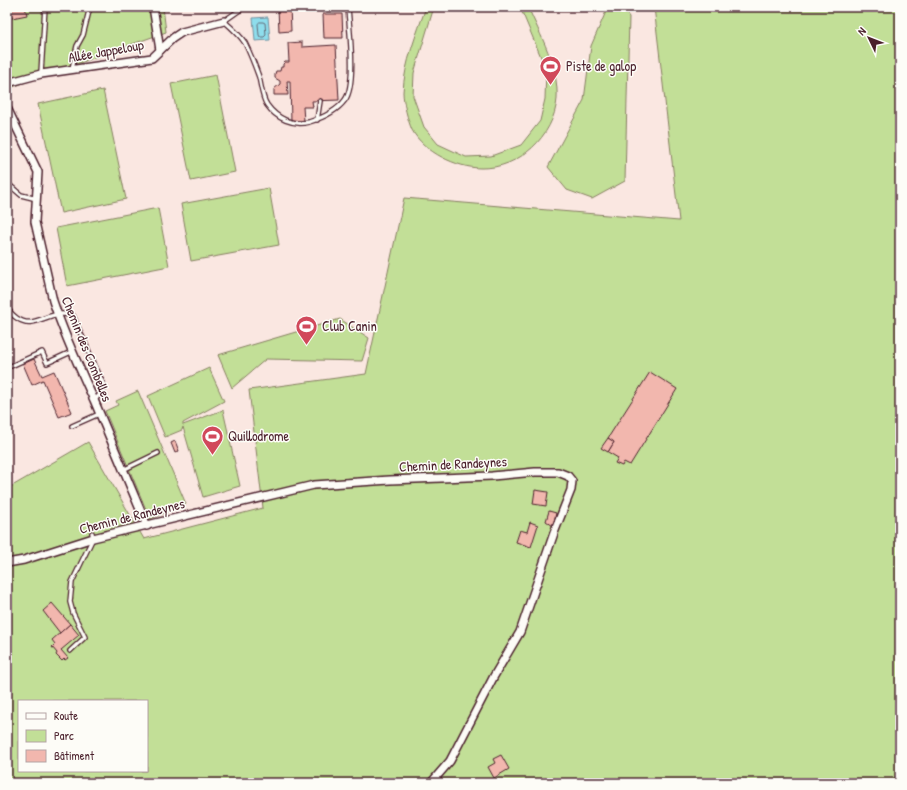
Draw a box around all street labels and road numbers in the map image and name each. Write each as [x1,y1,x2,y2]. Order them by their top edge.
street label: Allée Jappeloup [67,35,145,67]
street label: Chemin des Combelles [58,293,117,404]
street label: Chemin de Randeynes [399,451,507,477]
street label: Chemin de Randeynes [77,493,187,539]

